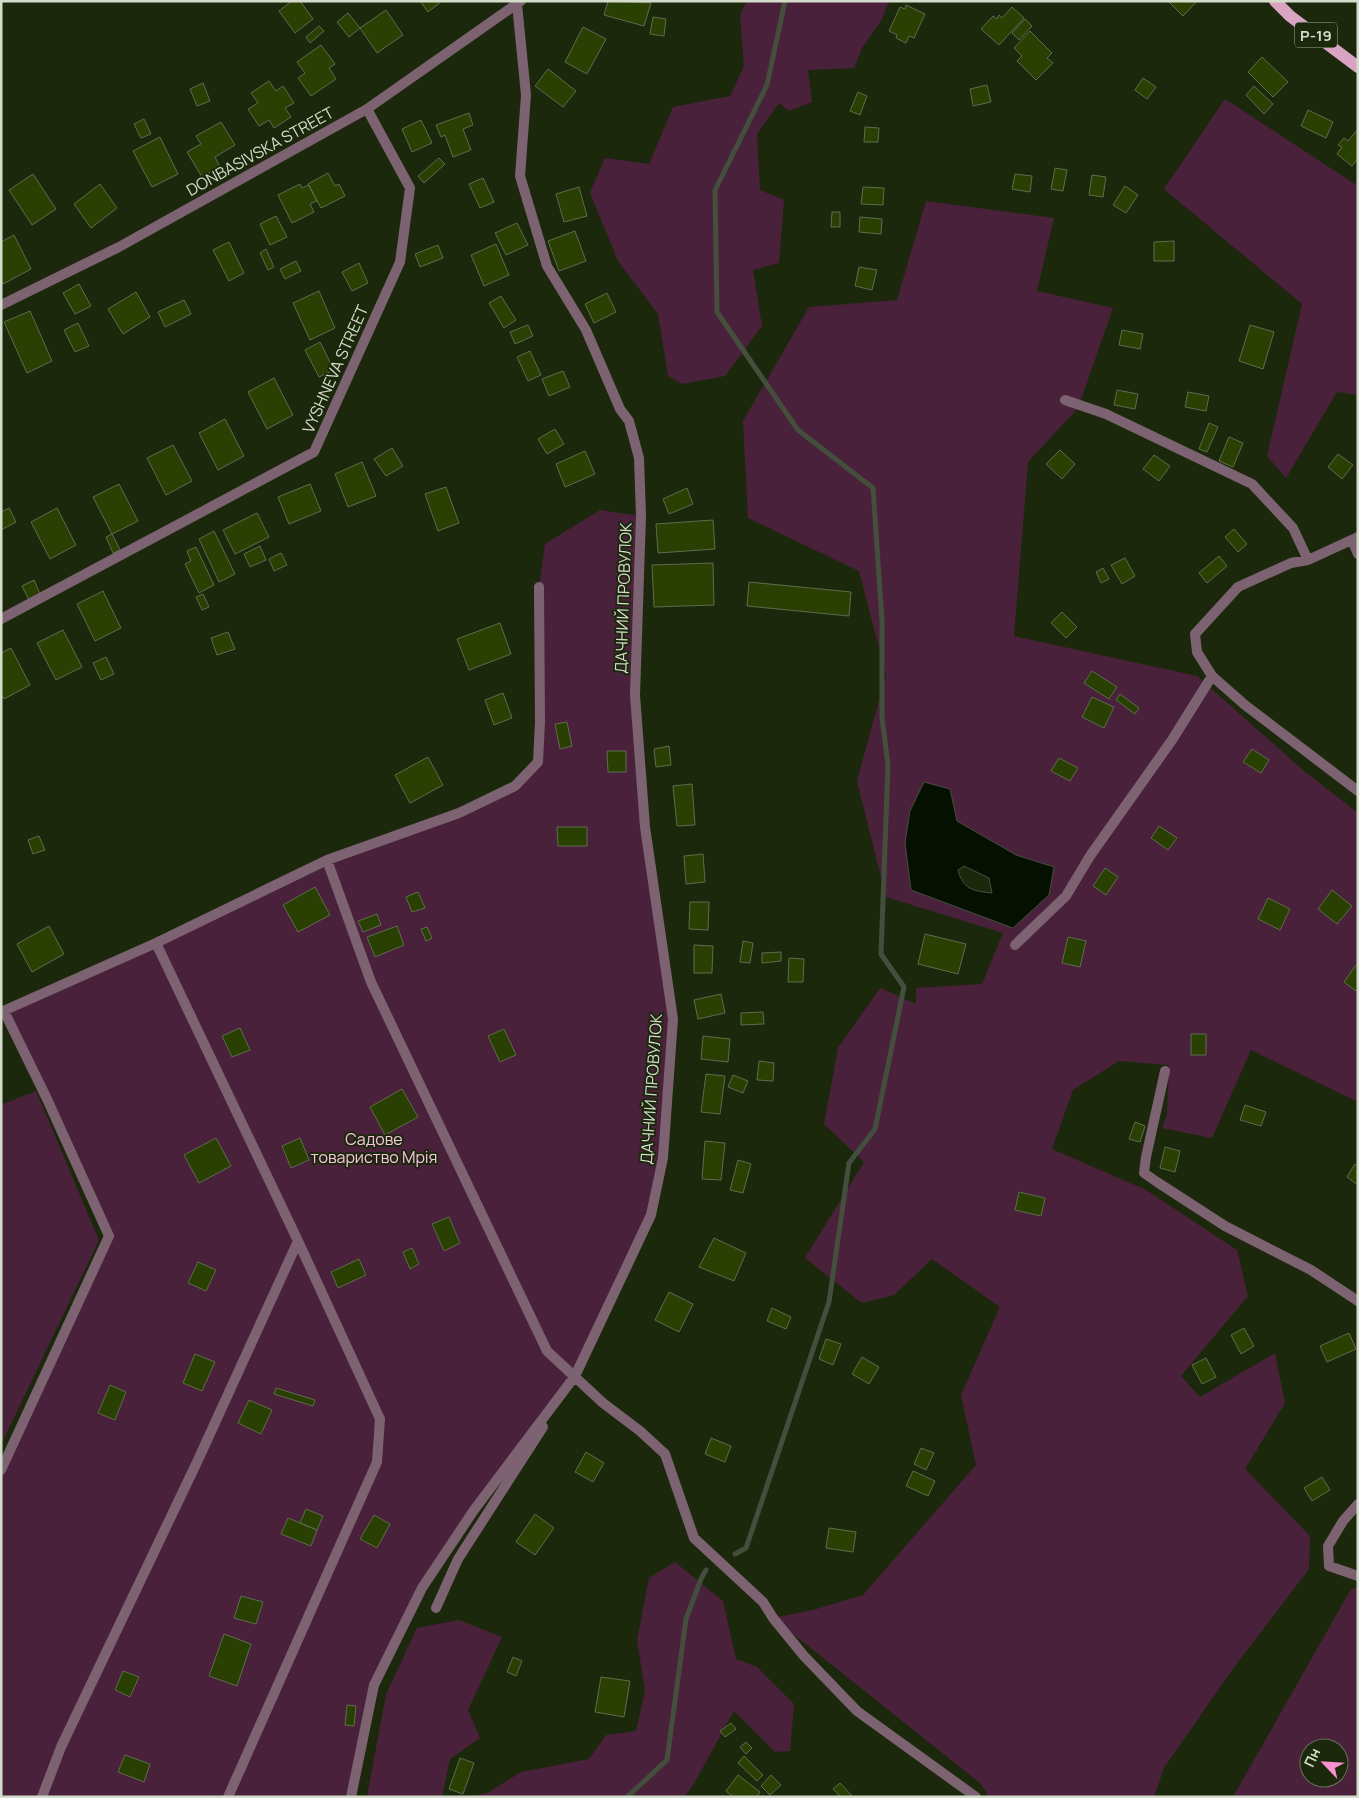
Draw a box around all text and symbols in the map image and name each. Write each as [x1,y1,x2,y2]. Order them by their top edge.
road number: Р-19 [1295,22,1337,48]
street label: DONBASIVSKA STREET [182,101,338,201]
street label: VYSHNEVA STREET [297,301,373,437]
street label: ДАЧНИЙ ПРОВУЛОК [609,522,637,674]
street label: ДАЧНИЙ ПРОВУЛОК [635,1012,667,1165]
park label: Садове товариство Мрія [311,1128,437,1168]
north arrow [1299,1738,1349,1788]
text: Пн [1299,1745,1324,1770]

